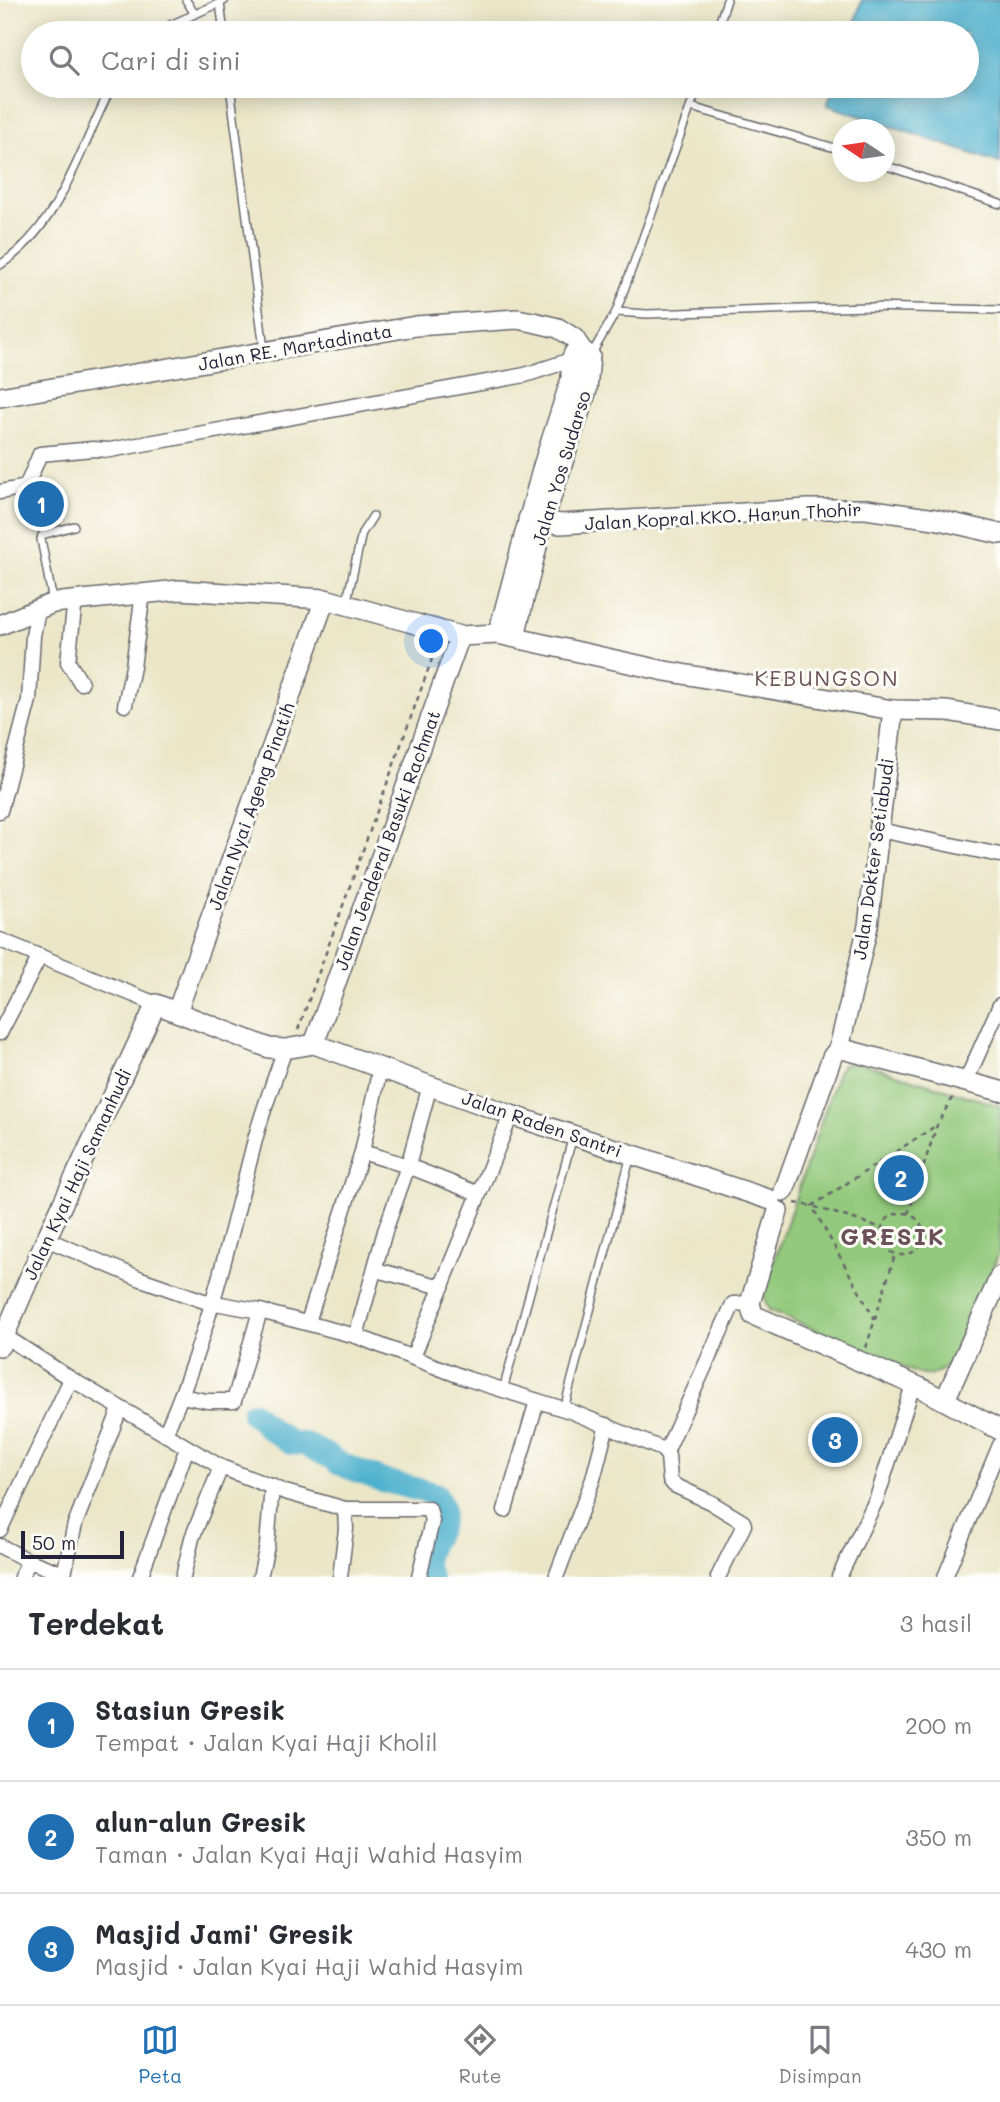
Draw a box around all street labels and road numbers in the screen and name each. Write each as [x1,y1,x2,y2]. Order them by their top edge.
street label: Jalan RE. Martadinata [196,318,394,376]
street label: Jalan Yos Sudarso [526,387,596,548]
street label: Jalan Kopral KKO. Harun Thohir [584,497,862,535]
street label: Jalan Nyai Ageng Pinatih [202,699,300,913]
street label: Jalan Jenderal Basuki Rachmat [329,706,445,974]
street label: Jalan Dokter Setiabudi [847,757,899,961]
street label: Jalan Kyai Haji Samanhudi [17,1064,137,1284]
street label: Jalan Raden Santri [459,1085,625,1163]

